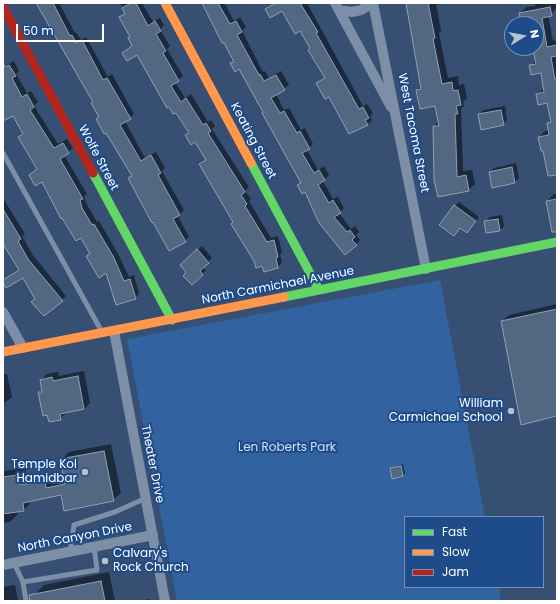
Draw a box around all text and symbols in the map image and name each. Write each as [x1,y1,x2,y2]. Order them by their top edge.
scale bar [18,16,106,42]
north arrow [504,16,544,56]
text: 50 m [23,22,54,39]
text: N [526,28,543,39]
street label: West Tacoma Street [394,72,432,194]
street label: Keating Street [227,100,279,182]
street label: Wolfe Street [75,123,121,193]
street label: North Carmichael Avenue [201,264,355,308]
place label: William Carmichael School [389,397,503,425]
marker: William Carmichael School [506,406,516,416]
street label: Theater Drive [137,424,167,504]
park label: Len Roberts Park [238,441,336,455]
place label: Temple Kol Hamidbar [11,458,77,486]
marker: Temple Kol Hamidbar [80,467,90,477]
legend [404,516,544,588]
street label: North Canyon Drive [17,520,133,556]
text: Fast [442,523,467,540]
text: Slow [442,543,470,560]
place label: Calvary's Rock Church [113,547,189,575]
marker: Calvary's Rock Church [100,556,110,566]
text: Jam [442,563,469,580]

